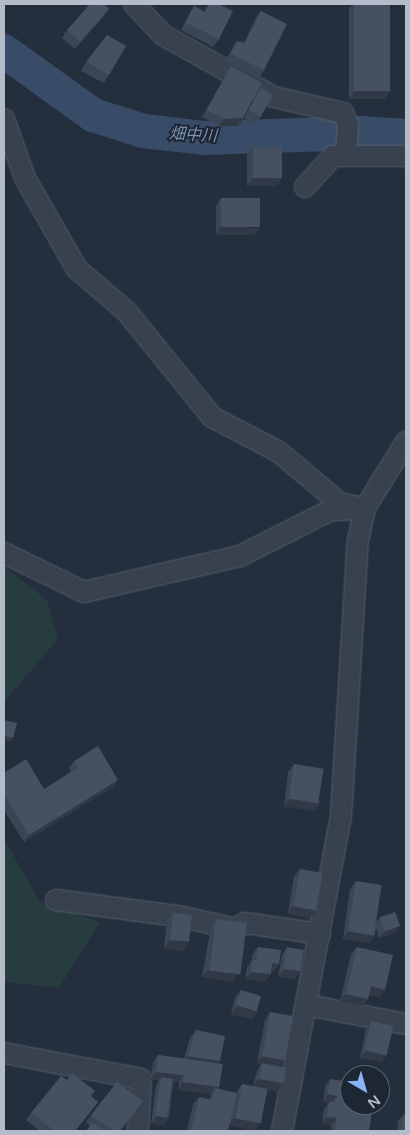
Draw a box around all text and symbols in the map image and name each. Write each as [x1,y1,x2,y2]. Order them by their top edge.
water label: 畑中川 [169,124,217,146]
north arrow [340,1065,390,1115]
text: N [364,1091,384,1112]

